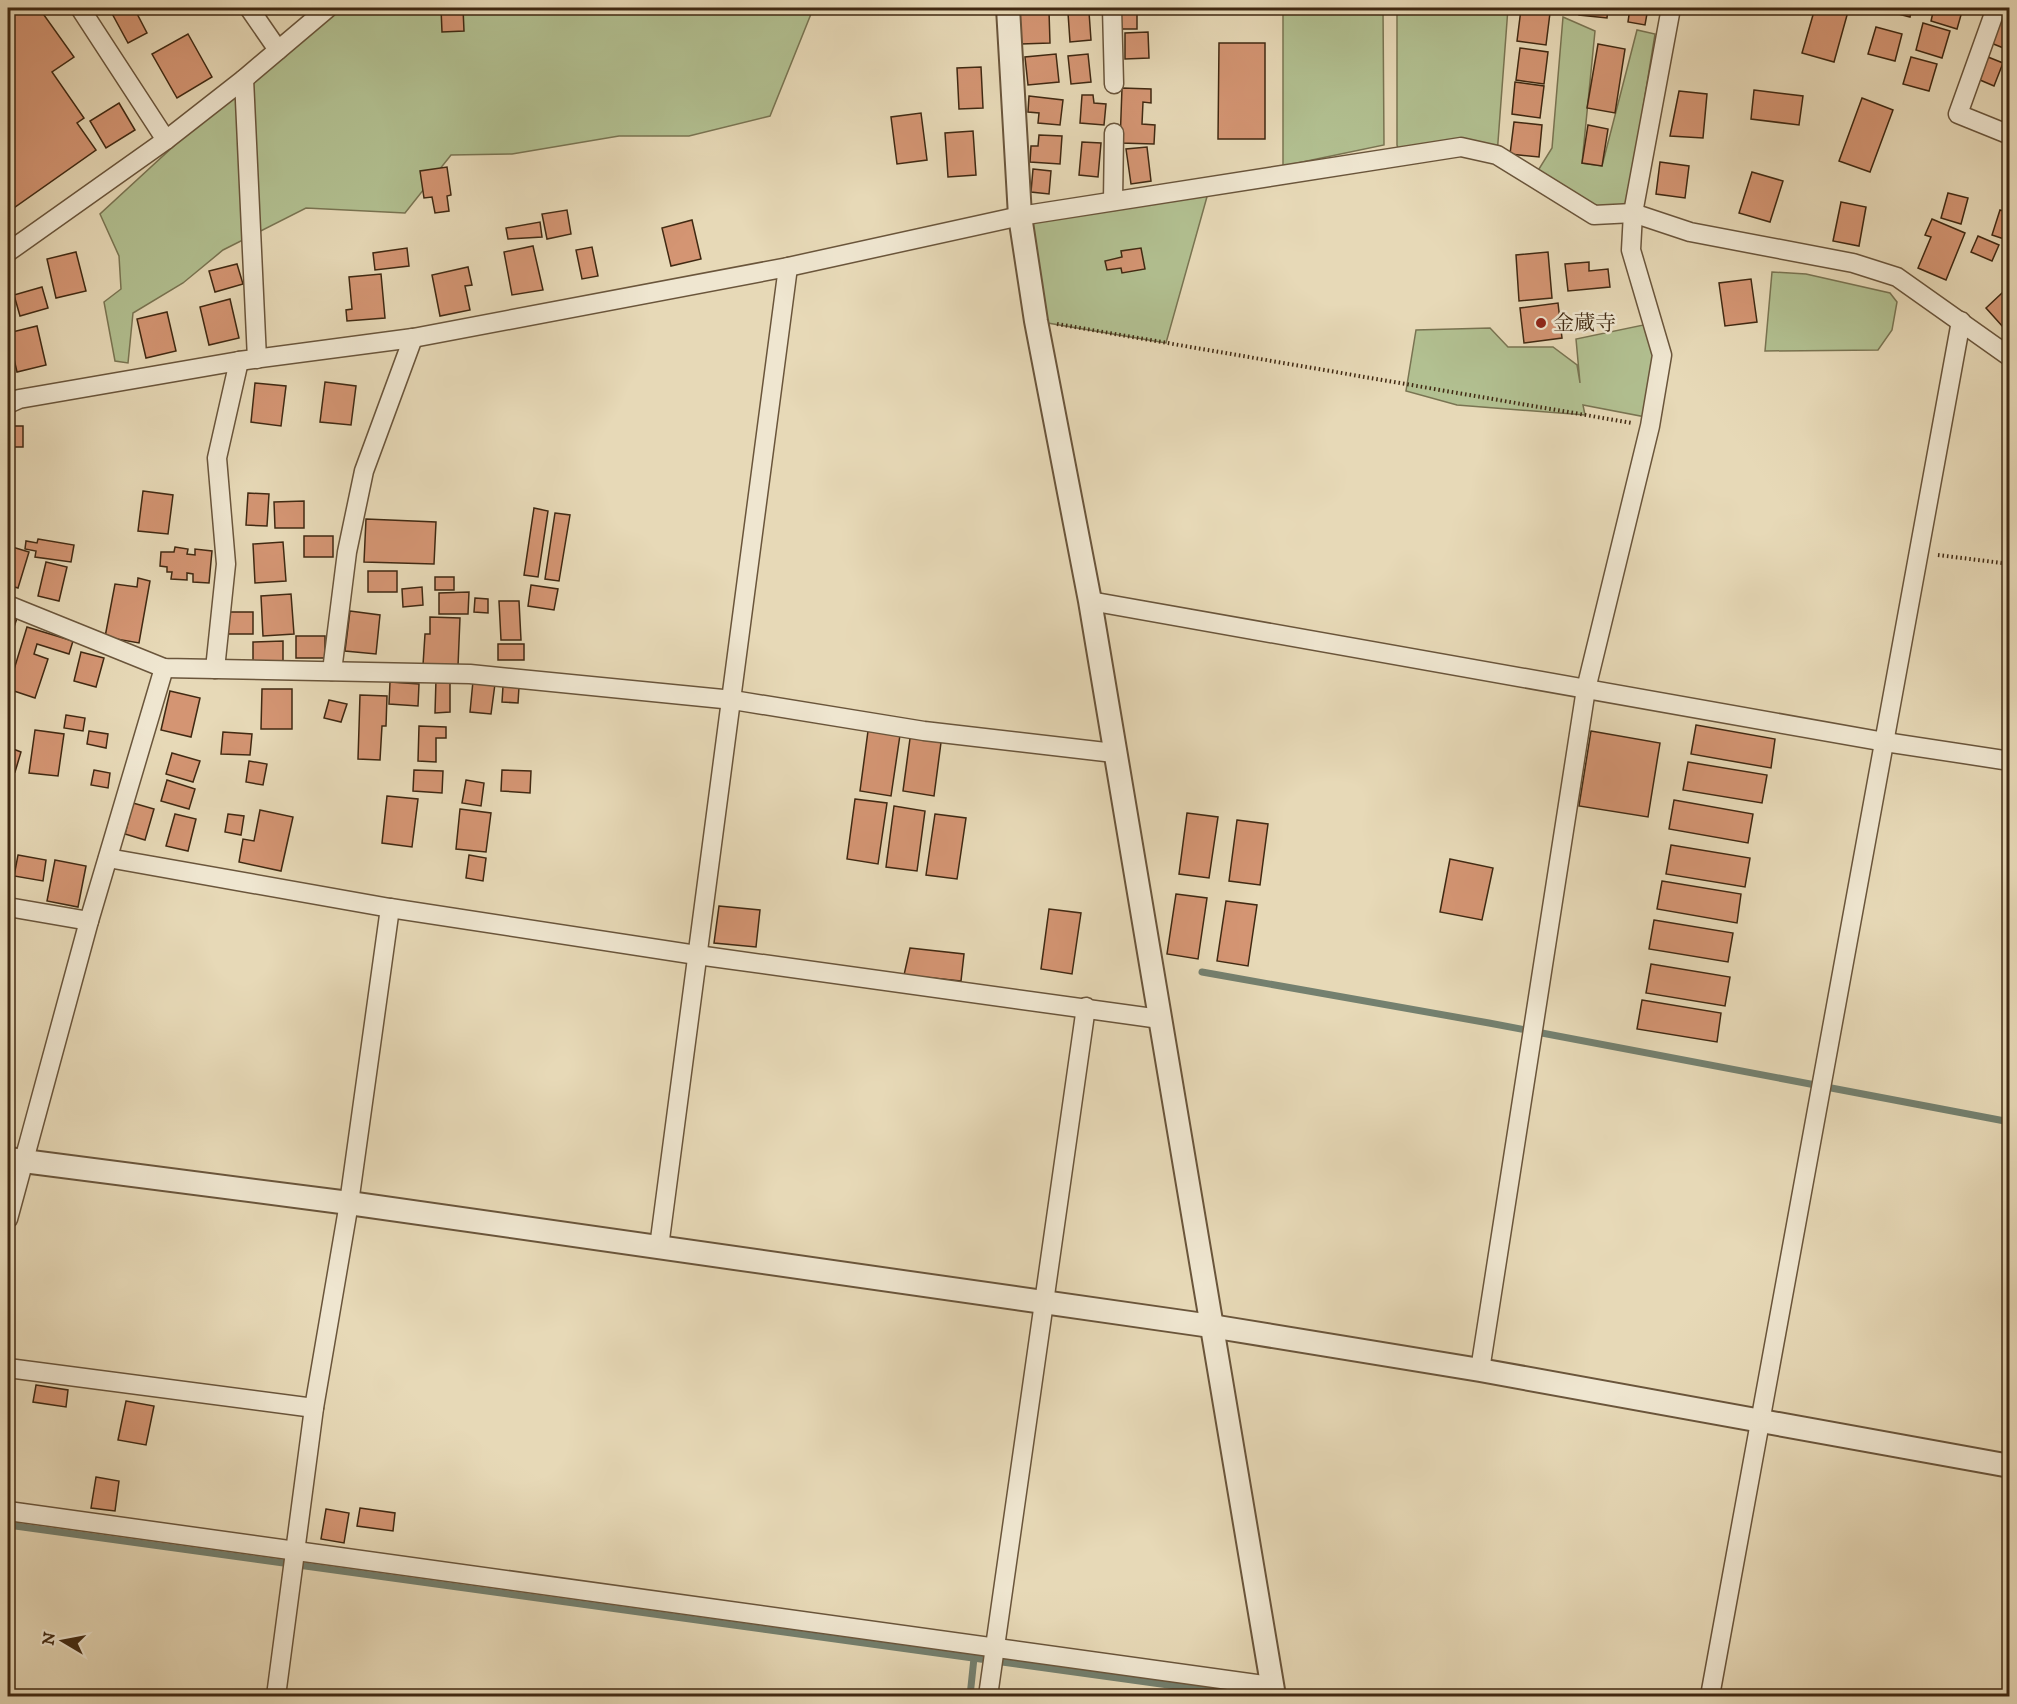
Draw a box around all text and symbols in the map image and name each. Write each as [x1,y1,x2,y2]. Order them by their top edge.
place label: 金蔵寺 [1553,311,1616,337]
marker: 金蔵寺 [1534,316,1548,330]
north arrow [33,1611,93,1671]
text: N [38,1630,60,1647]

